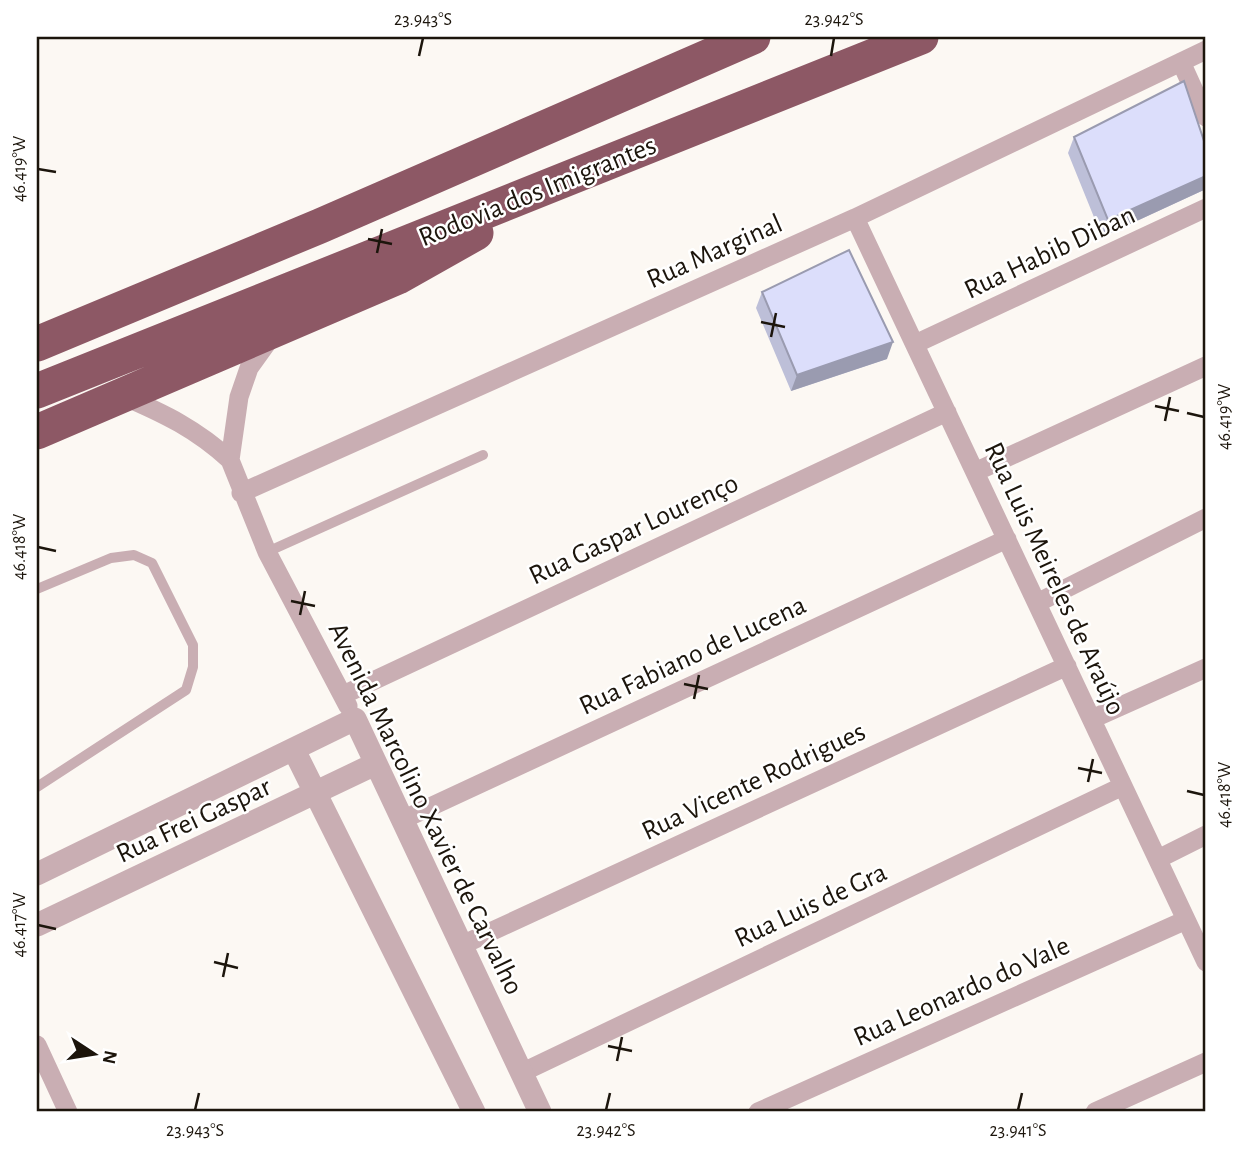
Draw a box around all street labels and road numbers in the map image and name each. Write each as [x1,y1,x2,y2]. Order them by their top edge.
street label: Rodovia dos Imigrantes [415,131,660,252]
street label: Rua Habib Diban [960,201,1140,305]
street label: Rua Marginal [643,210,787,294]
street label: Rua Luis Meireles de Araújo [979,438,1130,720]
street label: Rua Gaspar Lourenço [525,469,743,590]
street label: Rua Fabiano de Lucena [575,591,811,721]
street label: Avenida Marcolino Xavier de Carvalho [323,618,528,999]
street label: Rua Vicente Rodrigues [638,718,870,846]
street label: Rua Frei Gaspar [112,773,275,869]
street label: Rua Luis de Gra [730,858,891,953]
street label: Rua Leonardo do Vale [850,932,1074,1052]

